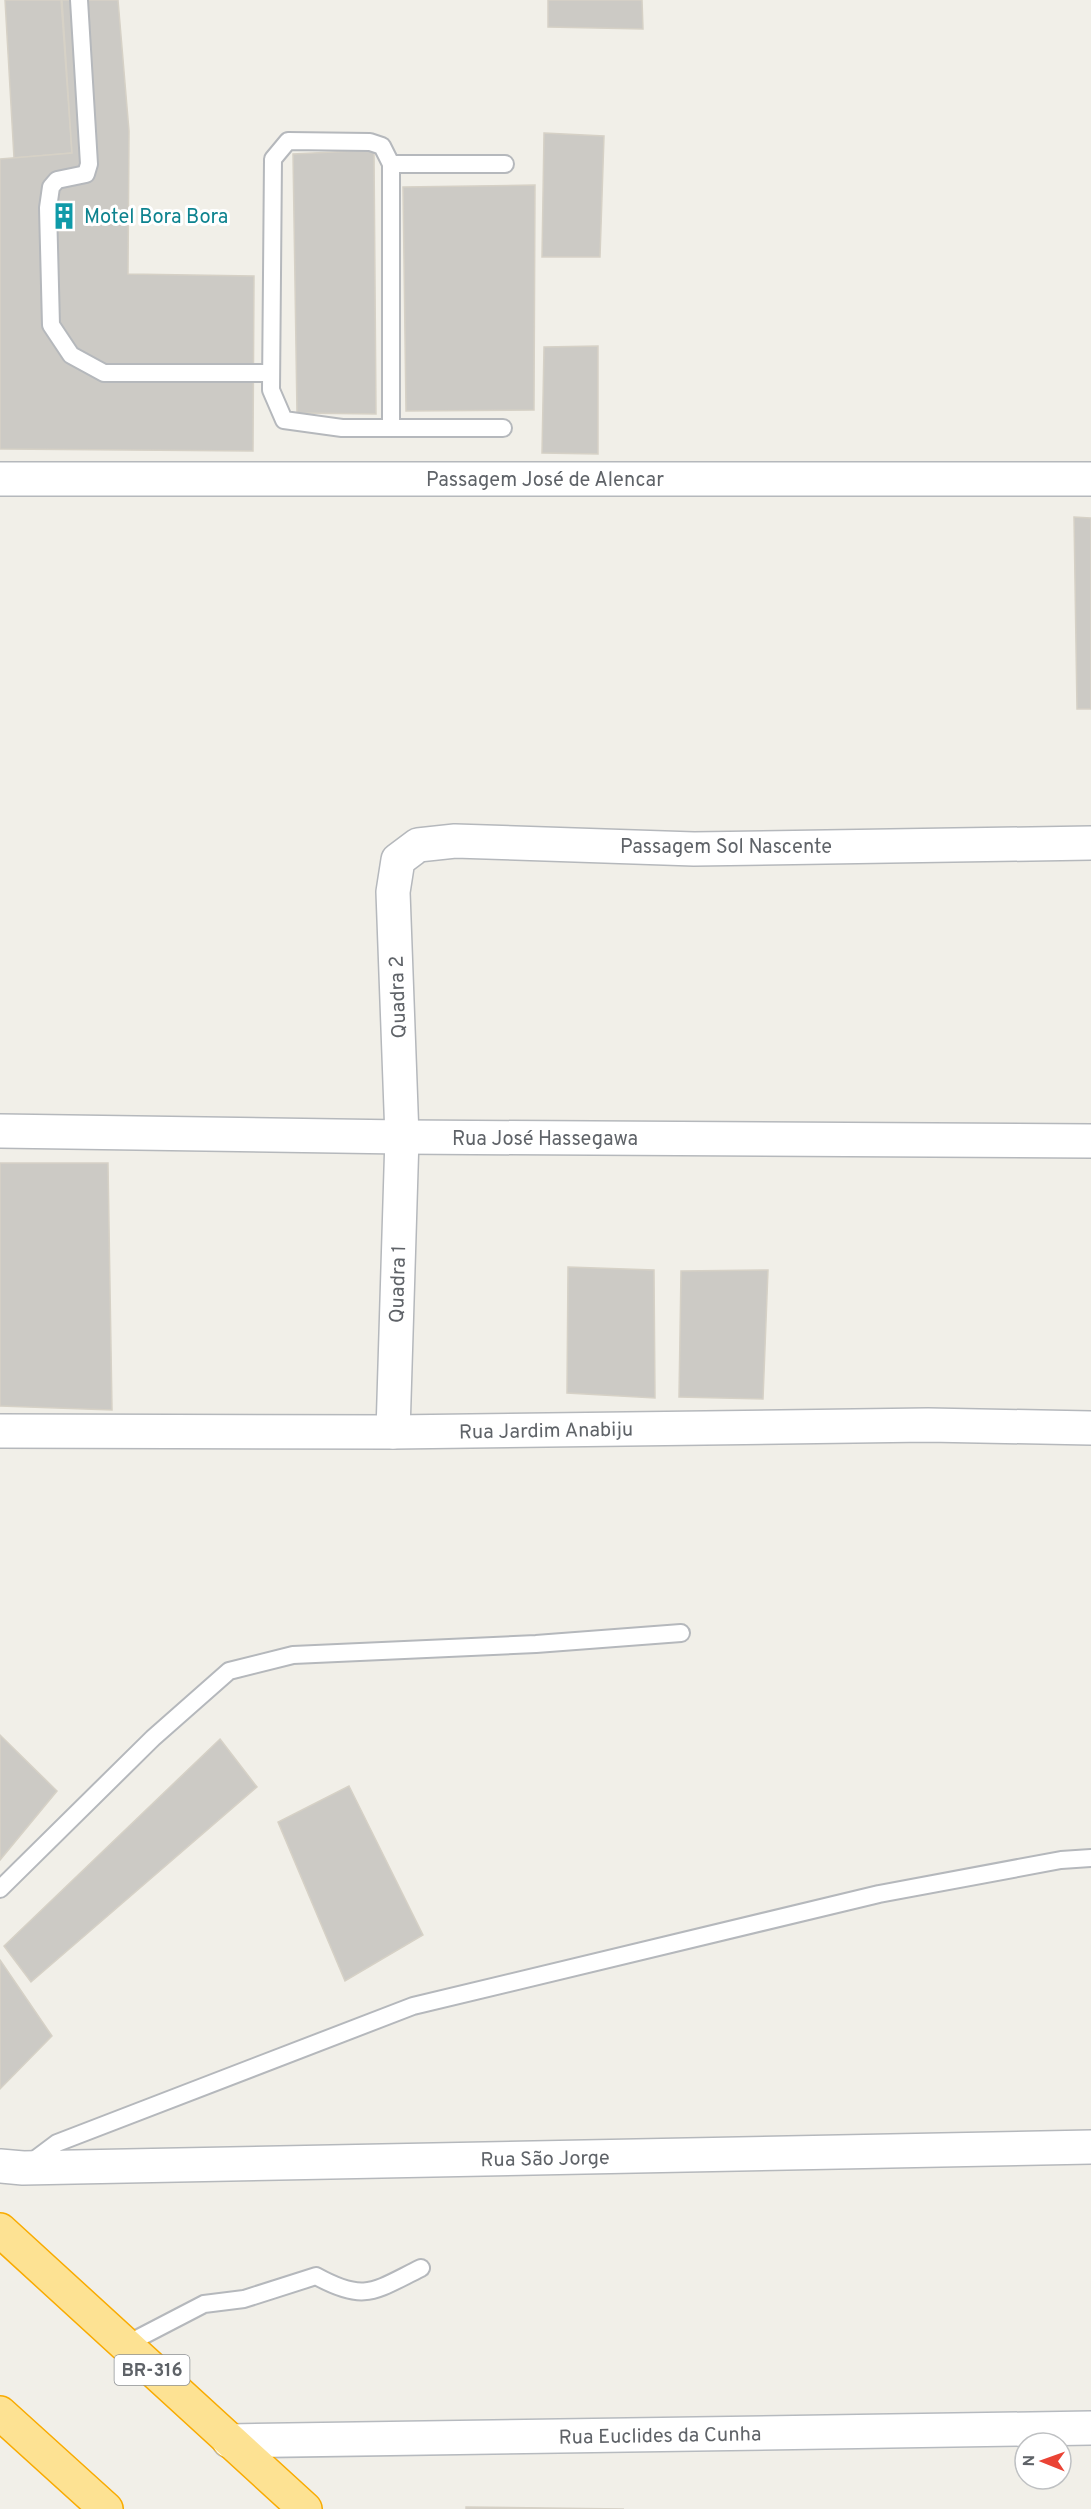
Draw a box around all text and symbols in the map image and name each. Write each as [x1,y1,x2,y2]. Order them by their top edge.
building icon: Motel Bora Bora [49,201,79,231]
place label: Motel Bora Bora [84,205,228,231]
street label: Passagem José de Alencar [426,468,664,494]
street label: Passagem Sol Nascente [620,835,832,861]
street label: Quadra 2 [385,955,413,1039]
street label: Rua José Hassegawa [452,1127,638,1153]
street label: Quadra 1 [385,1245,413,1324]
street label: Rua Jardim Anabiju [459,1417,633,1447]
street label: Rua São Jorge [480,2146,610,2174]
road number: BR-316 [114,2355,190,2385]
street label: Rua Euclides da Cunha [558,2422,762,2452]
north arrow [1013,2431,1073,2491]
text: N [1020,2455,1040,2467]

